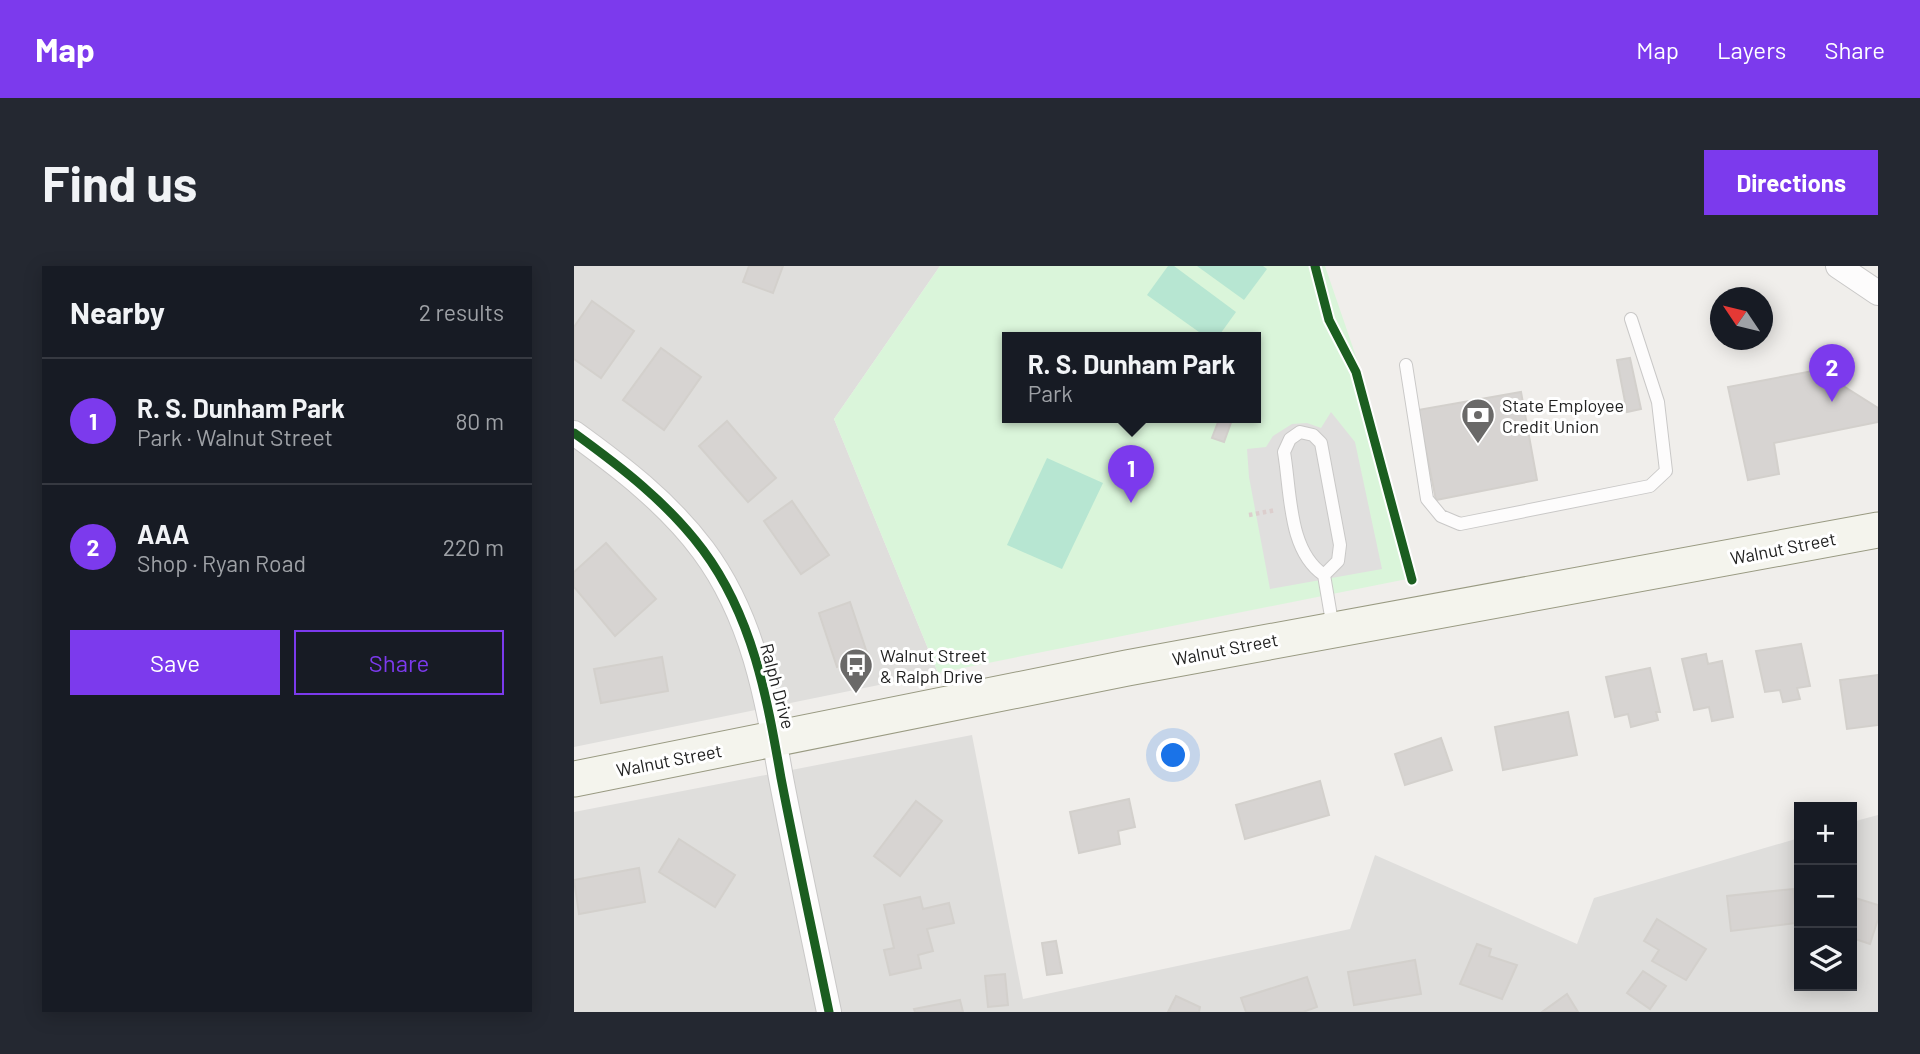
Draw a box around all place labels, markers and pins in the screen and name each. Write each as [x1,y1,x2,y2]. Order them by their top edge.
pin: 2 [1809,344,1855,402]
place label: State Employee Credit Union [1502,394,1624,437]
bank icon: State Employee Credit Union [1459,396,1497,445]
pin: 1 [1108,445,1154,503]
place label: Walnut Street & Ralph Drive [880,644,987,687]
bus stop icon: Walnut Street & Ralph Drive [837,646,875,695]

